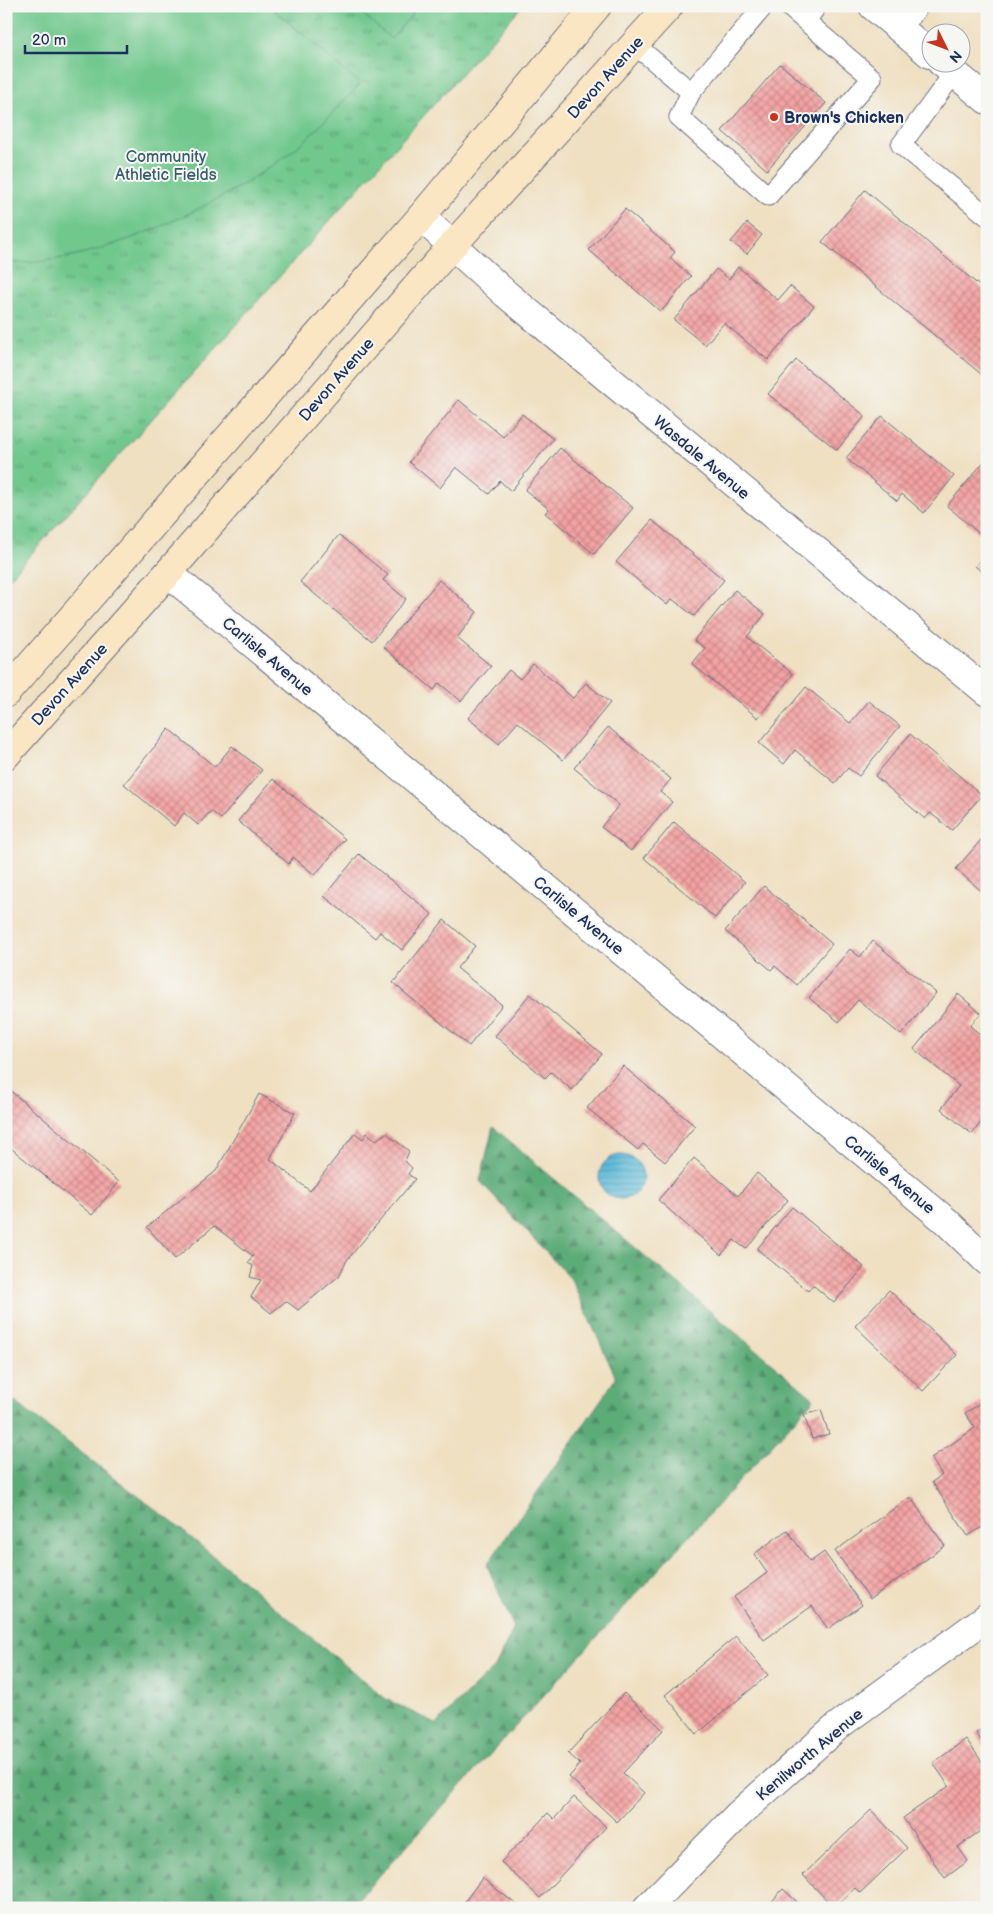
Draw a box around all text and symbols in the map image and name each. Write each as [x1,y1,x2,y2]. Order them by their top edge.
scale bar [25,22,128,54]
north arrow [920,22,970,72]
text: 20 m [32,31,66,50]
street label: Devon Avenue [564,32,648,123]
text: N [945,47,965,66]
place label: Brown's Chicken [784,109,904,128]
marker: Brown's Chicken [768,111,780,123]
park label: Community Athletic Fields [115,148,217,185]
street label: Devon Avenue [296,334,379,426]
street label: Wasdale Avenue [649,412,753,504]
street label: Carlisle Avenue [218,614,317,701]
street label: Devon Avenue [28,639,112,730]
street label: Carlisle Avenue [529,873,628,960]
street label: Carlisle Avenue [840,1132,939,1219]
street label: Kenilworth Avenue [753,1705,868,1805]

